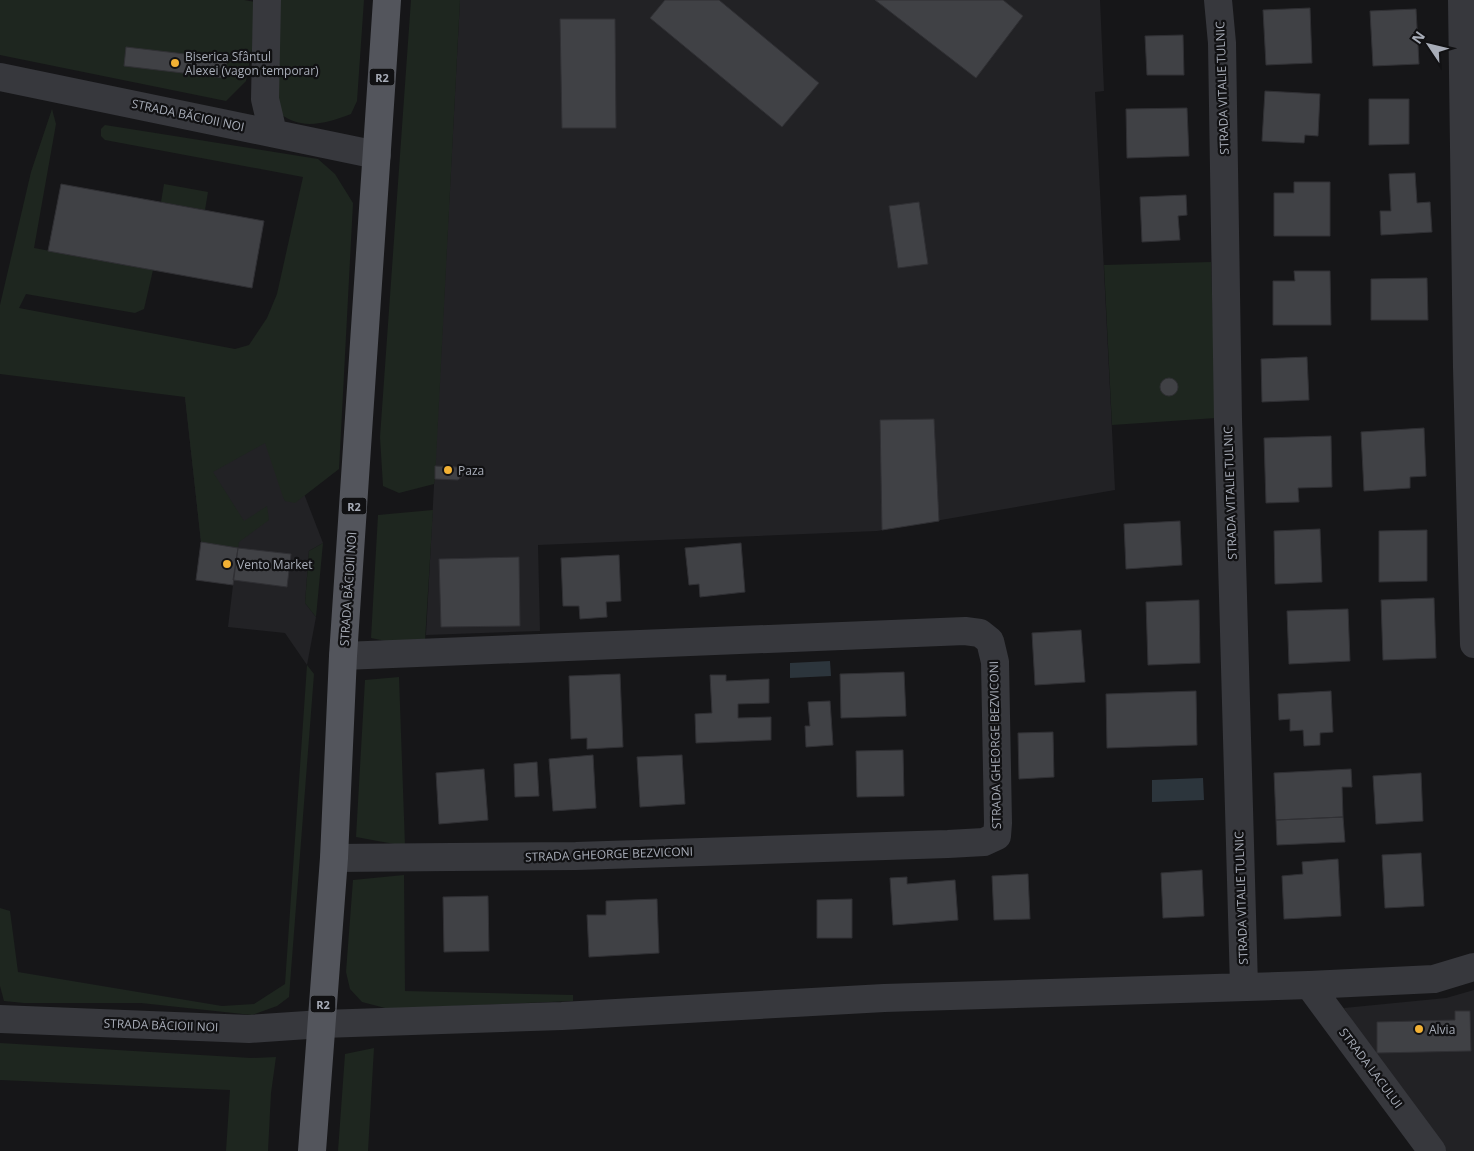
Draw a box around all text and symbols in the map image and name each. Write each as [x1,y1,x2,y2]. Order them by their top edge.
north arrow [1404,20,1454,70]
street label: STRADA VITALIE TULNIC [1211,21,1233,155]
text: N [1407,27,1429,47]
place label: Biserica Sfântul Alexei (vagon temporar) [185,48,319,79]
marker: Biserica Sfântul Alexei (vagon temporar) [169,57,181,69]
road number: R2 [370,68,394,86]
street label: STRADA BĂCIOII NOI [130,95,246,135]
street label: STRADA VITALIE TULNIC [1219,426,1241,560]
place label: Paza [458,462,484,479]
marker: Paza [442,464,454,476]
road number: R2 [342,498,366,514]
street label: STRADA BĂCIOII NOI [336,531,360,647]
place label: Vento Market [237,556,313,573]
marker: Vento Market [221,558,233,570]
street label: STRADA GHEORGE BEZVICONI [985,661,1005,829]
street label: STRADA VITALIE TULNIC [1230,831,1252,965]
street label: STRADA GHEORGE BEZVICONI [525,843,693,865]
road number: R2 [310,996,336,1012]
street label: STRADA BĂCIOII NOI [103,1015,219,1035]
place label: Alvia [1429,1021,1455,1038]
marker: Alvia [1413,1023,1425,1035]
street label: STRADA LACULUI [1335,1025,1407,1111]

